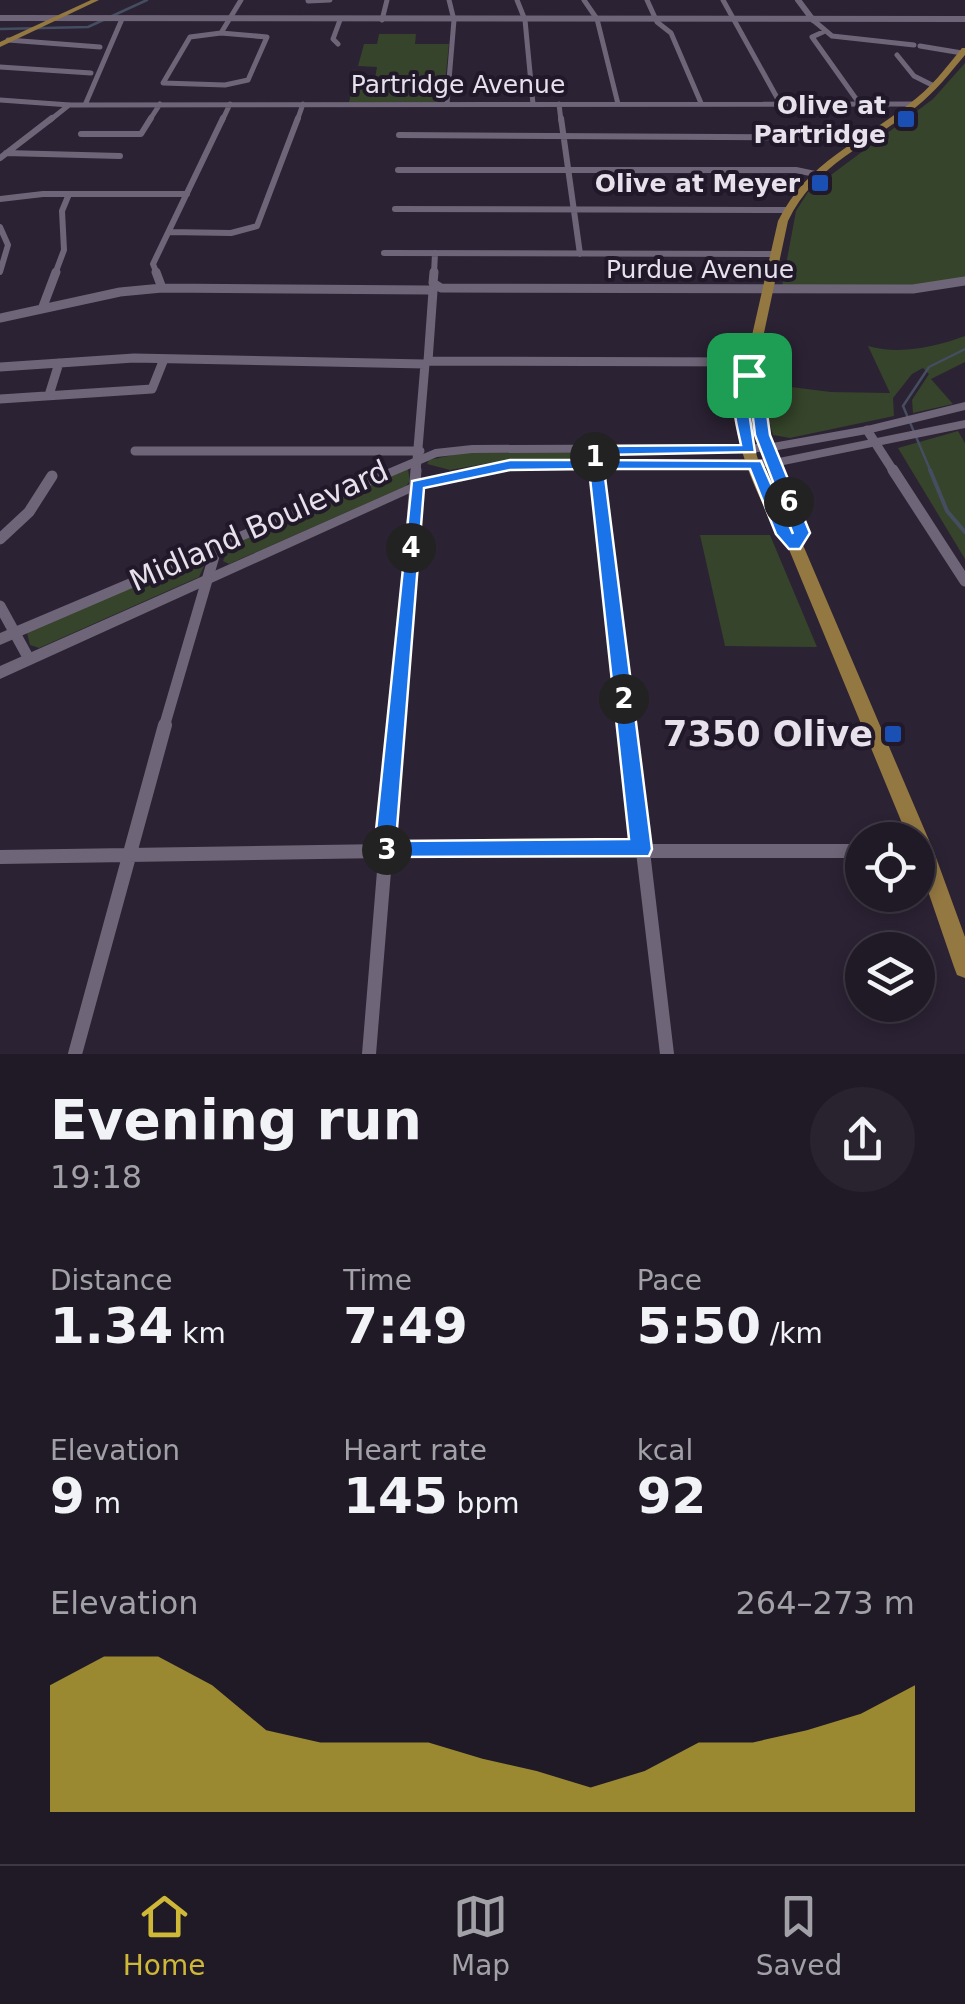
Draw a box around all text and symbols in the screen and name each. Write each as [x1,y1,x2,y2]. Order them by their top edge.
street label: Partridge Avenue [351,70,565,99]
place label: Olive at Partridge [754,91,886,149]
marker: Olive at Partridge [895,108,917,130]
place label: Olive at Meyer [595,169,801,198]
marker: Olive at Meyer [809,172,831,194]
street label: Purdue Avenue [606,255,794,284]
pin [707,333,792,418]
icon: arrive [722,348,777,403]
pin: 1 [570,432,620,482]
text: 1 [585,440,605,473]
street label: Midland Boulevard [124,453,393,598]
pin: 6 [764,477,814,527]
text: 6 [779,485,799,518]
pin: 4 [386,523,436,573]
text: 4 [401,531,421,564]
pin: 2 [599,674,649,724]
text: 2 [614,682,634,715]
place label: 7350 Olive [663,714,873,754]
marker: 7350 Olive [882,723,904,745]
map controls [845,822,935,1022]
button: locate [845,822,935,912]
pin: 3 [362,825,412,875]
text: 3 [377,833,397,866]
button: layers [845,932,935,1022]
button: share [810,1087,915,1192]
text: Evening run [50,1088,422,1152]
text: 19:18 [50,1158,142,1196]
text: Distance [50,1264,172,1297]
text: Time [343,1264,412,1297]
text: Pace [637,1264,702,1297]
text: 1.34 [50,1297,173,1355]
text: 7:49 [343,1297,468,1355]
text: 5:50 [637,1297,761,1355]
text: km [173,1317,226,1350]
text: /km [761,1317,823,1350]
text: Elevation [50,1434,180,1467]
text: Heart rate [343,1434,487,1467]
text: kcal [637,1434,693,1467]
text: 9 [50,1467,85,1525]
text: 145 [343,1467,448,1525]
text: 92 [637,1467,706,1525]
text: m [85,1487,121,1520]
text: bpm [448,1487,519,1520]
text: Elevation [50,1584,199,1622]
text: 264–273 m [736,1584,915,1622]
tab: Home [123,1889,205,1982]
tab: Map [451,1889,510,1982]
tab: Saved [756,1889,842,1982]

